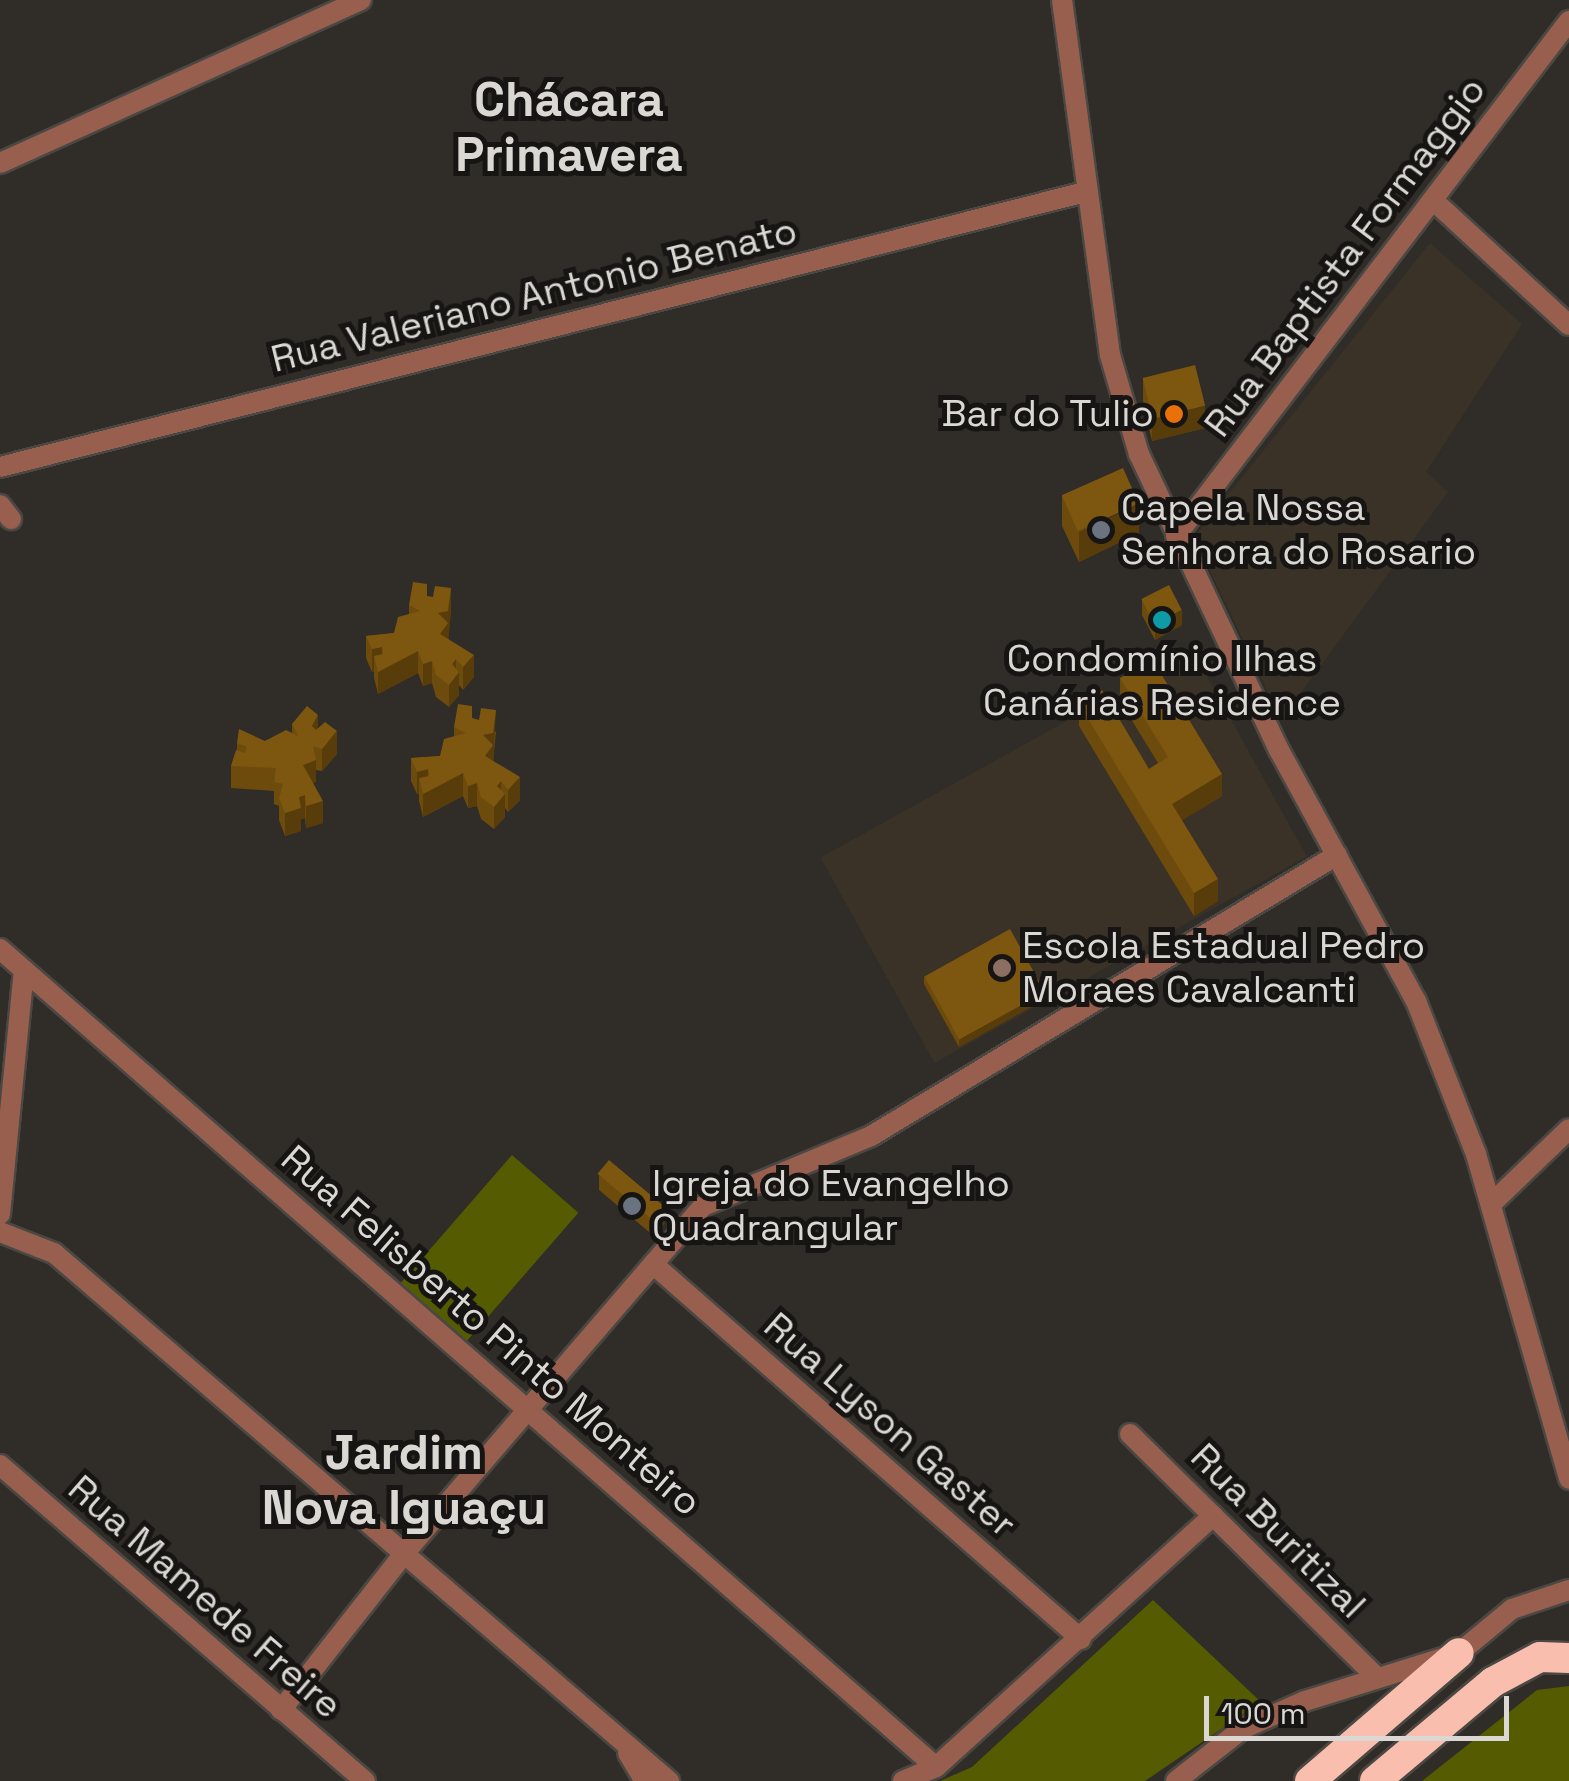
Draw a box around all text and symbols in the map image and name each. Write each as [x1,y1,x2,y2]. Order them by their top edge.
street label: Rua Baptista Formaggio [1195,68,1495,446]
district label: Chácara Primavera [455,70,683,183]
street label: Rua Valeriano Antonio Benato [266,207,802,383]
place label: Bar do Tulio [940,391,1154,437]
marker: Bar do Tulio [1163,403,1185,425]
place label: Capela Nossa Senhora do Rosario [1121,485,1476,574]
marker: Capela Nossa Senhora do Rosario [1090,519,1112,541]
marker: Condomínio Ilhas Canárias Residence [1151,609,1173,631]
place label: Condomínio Ilhas Canárias Residence [983,636,1341,726]
place label: Escola Estadual Pedro Moraes Cavalcanti [1022,923,1425,1012]
marker: Escola Estadual Pedro Moraes Cavalcanti [991,957,1013,979]
street label: Rua Felisberto Pinto Monteiro [272,1136,710,1526]
place label: Igreja do Evangelho Quadrangular [652,1161,1010,1250]
marker: Igreja do Evangelho Quadrangular [621,1195,643,1217]
street label: Rua Lyson Gaster [755,1303,1025,1547]
district label: Jardim Nova Iguaçu [262,1423,546,1536]
street label: Rua Buritizal [1181,1434,1375,1628]
street label: Rua Mamede Freire [59,1466,351,1728]
scale bar [1209,1676,1514,1738]
text: 100 m [1221,1694,1306,1733]

